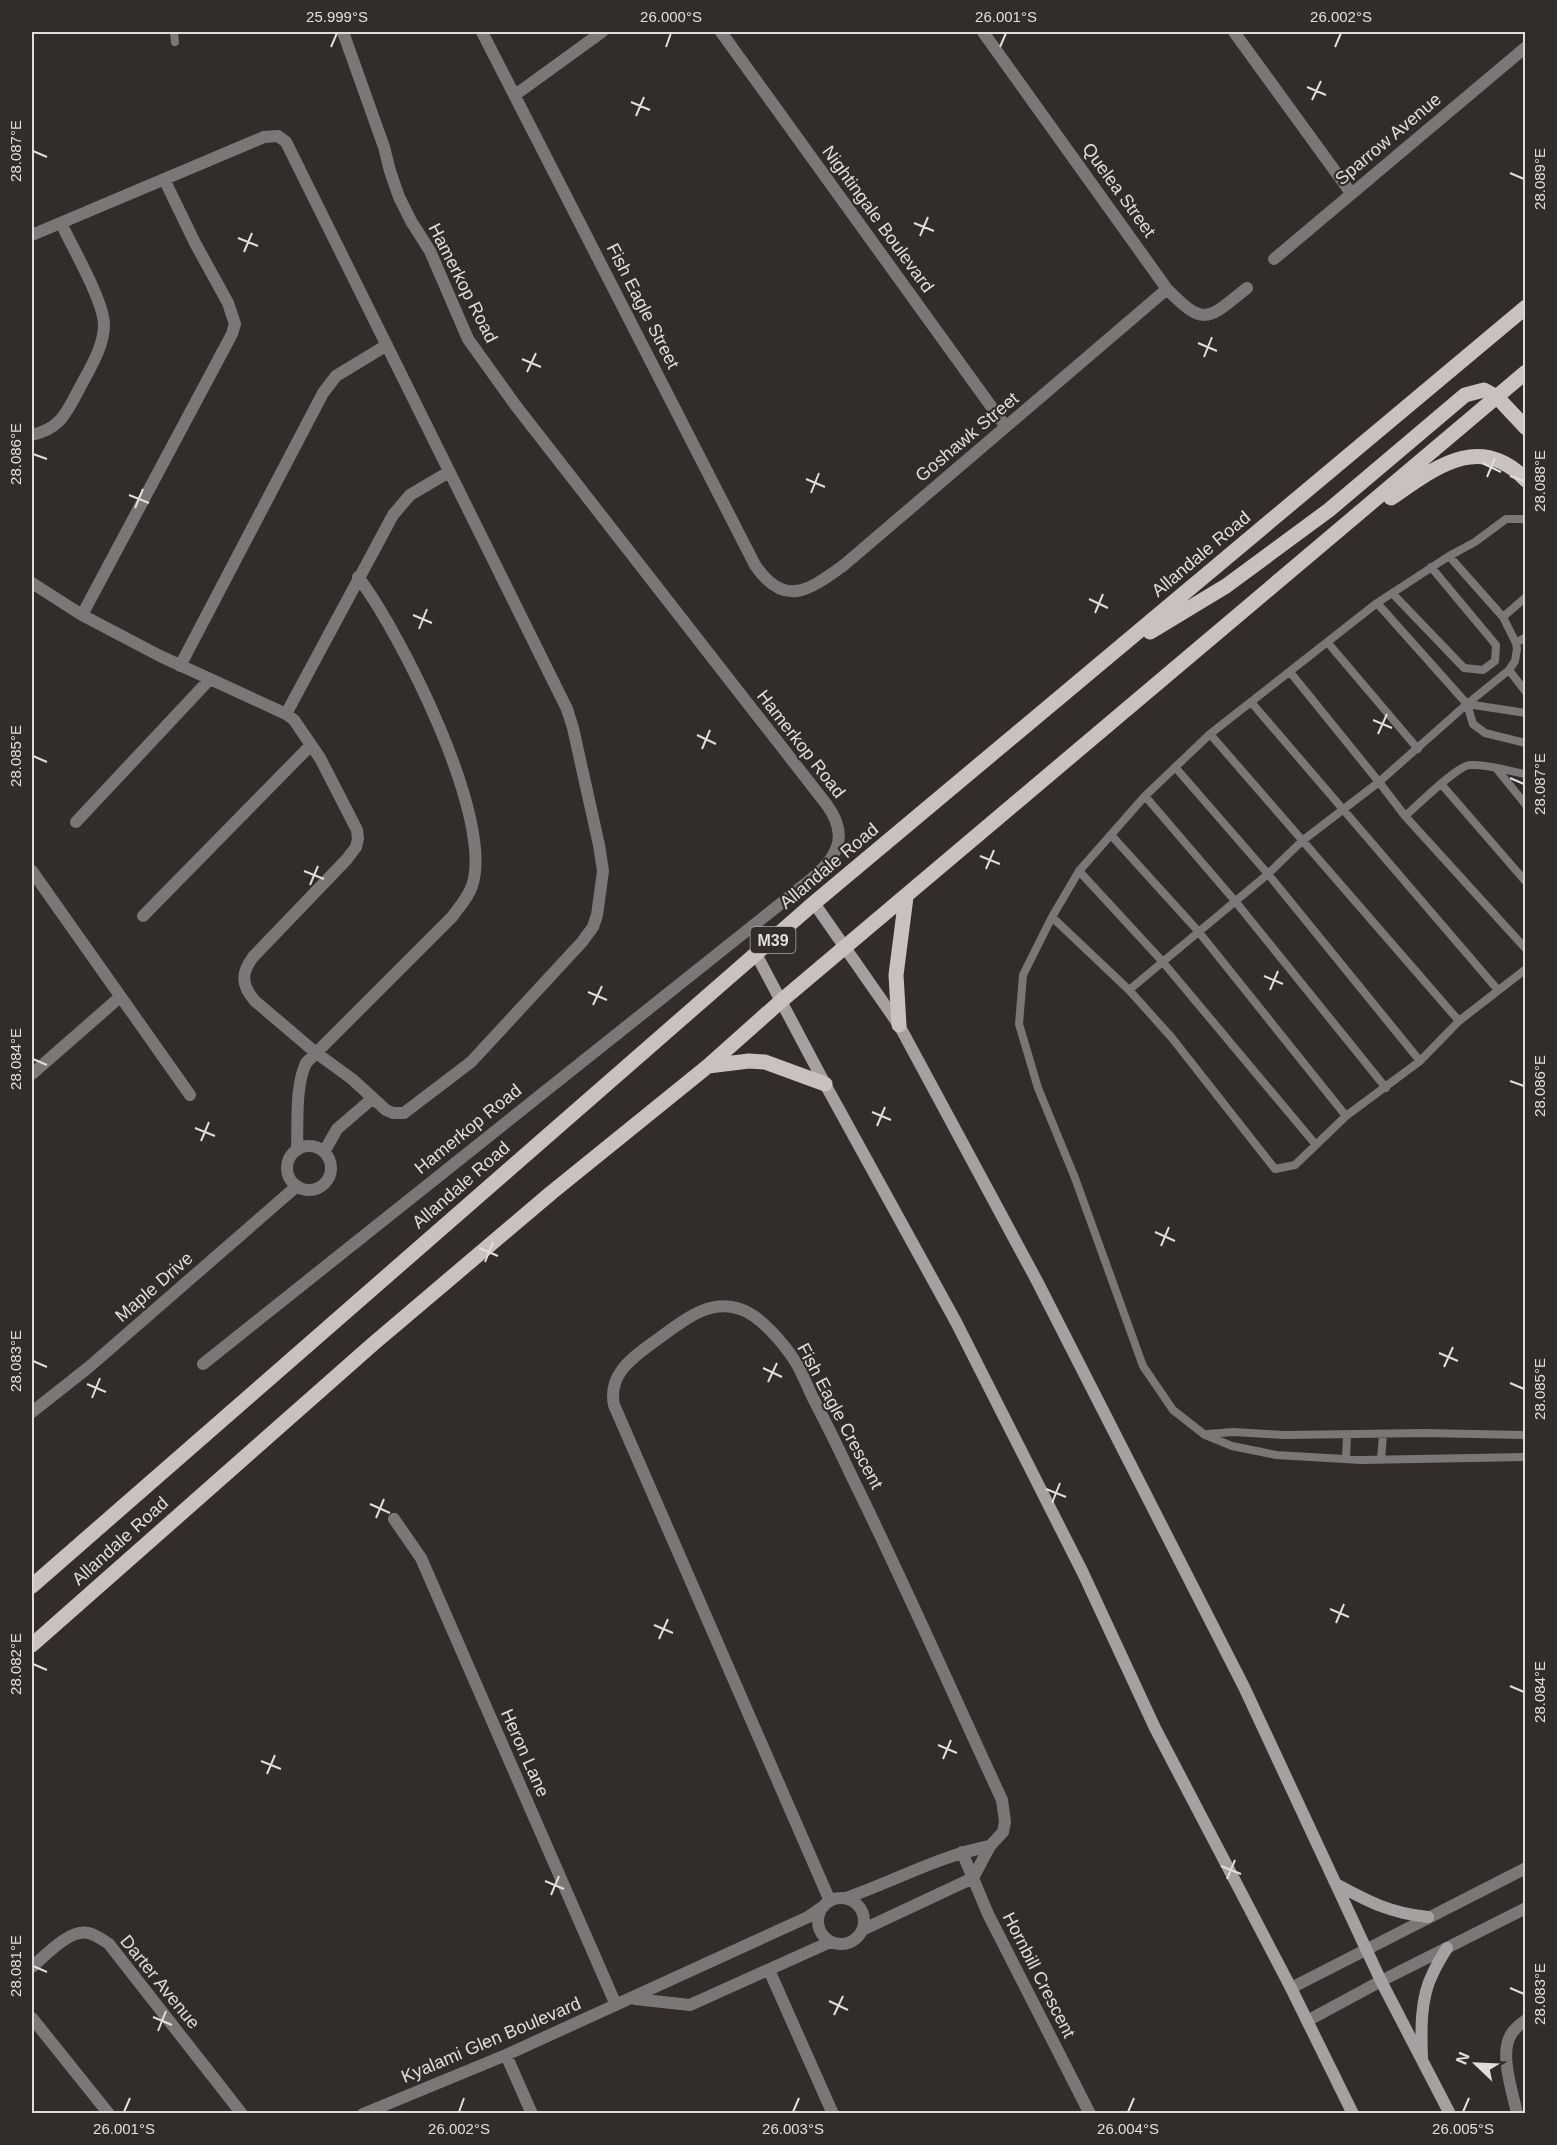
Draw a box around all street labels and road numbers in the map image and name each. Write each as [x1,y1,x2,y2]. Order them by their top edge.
street label: Sparrow Avenue [1331,89,1445,189]
street label: Quelea Street [1078,139,1160,241]
street label: Nightingale Boulevard [818,142,938,296]
street label: Hamerkop Road [424,220,502,346]
street label: Fish Eagle Street [603,240,683,372]
street label: Goshawk Street [912,388,1022,486]
street label: Allandale Road [1148,507,1254,601]
street label: Hamerkop Road [753,686,849,802]
street label: Allandale Road [776,819,882,913]
road number: M39 [750,927,796,953]
street label: Hamerkop Road [411,1080,525,1178]
street label: Allandale Road [408,1137,514,1233]
street label: Maple Drive [111,1248,197,1326]
street label: Fish Eagle Crescent [793,1340,887,1492]
street label: Allandale Road [68,1493,172,1589]
street label: Heron Lane [497,1706,553,1800]
street label: Hornbill Crescent [999,1909,1079,2041]
street label: Darter Avenue [116,1931,204,2033]
street label: Kyalami Glen Boulevard [398,1993,584,2087]

